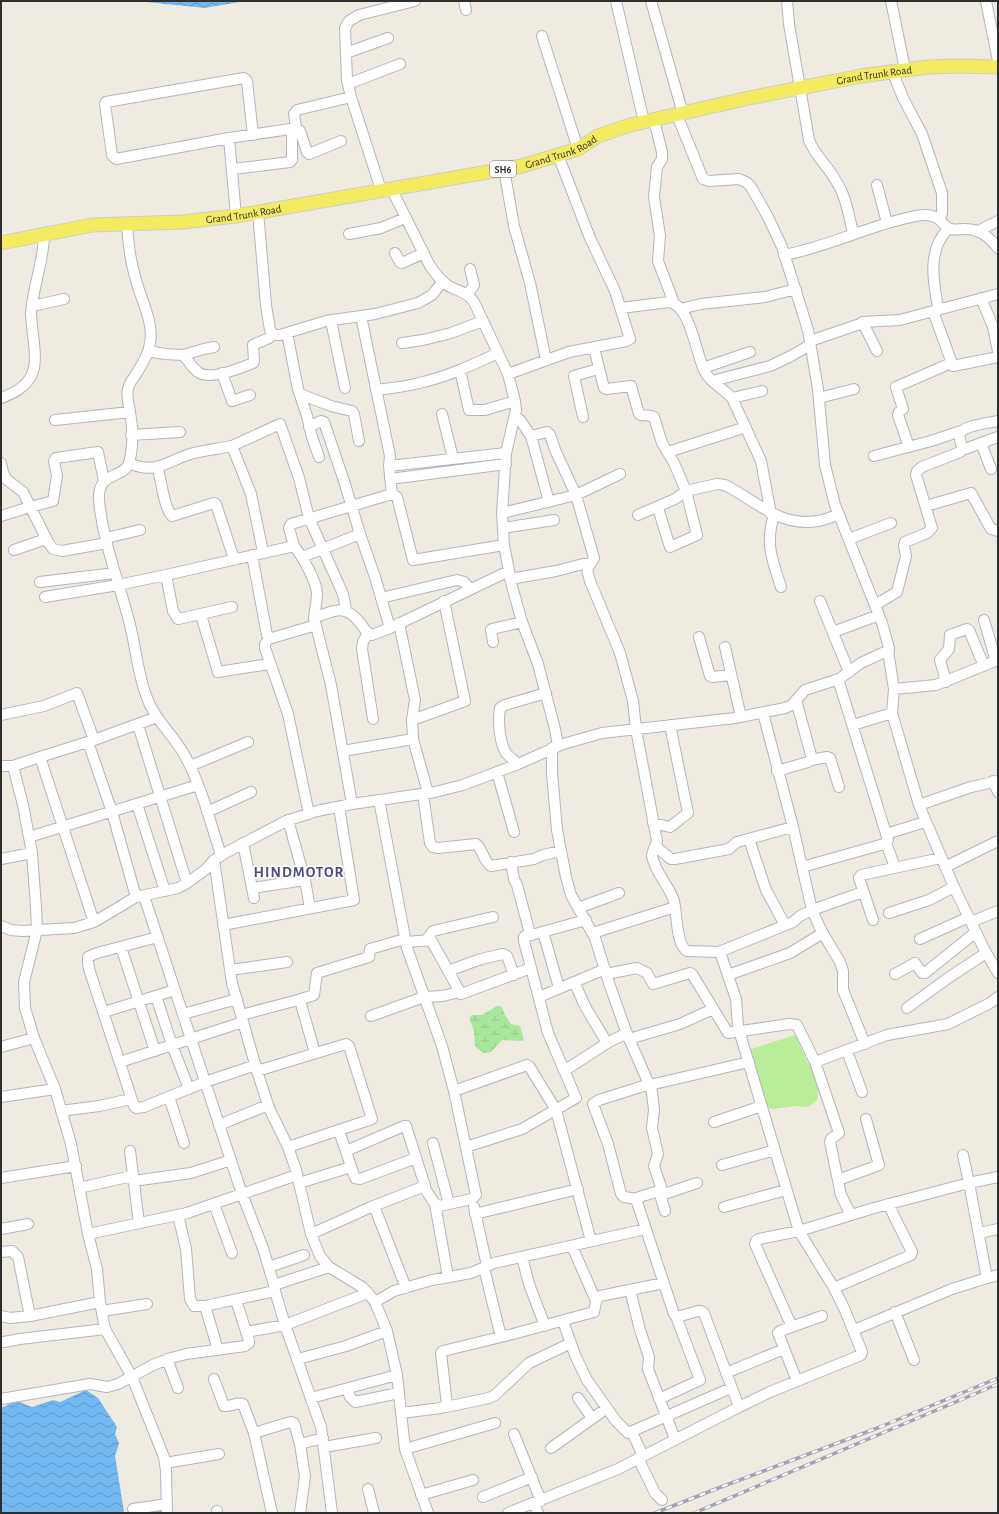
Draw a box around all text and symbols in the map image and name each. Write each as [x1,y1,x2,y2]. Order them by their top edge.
street label: Grand Trunk Road [836,64,913,87]
street label: Grand Trunk Road [524,133,599,171]
road number: SH6 [490,161,516,177]
street label: Grand Trunk Road [205,203,283,225]
district label: HINDMOTOR [254,865,344,880]

